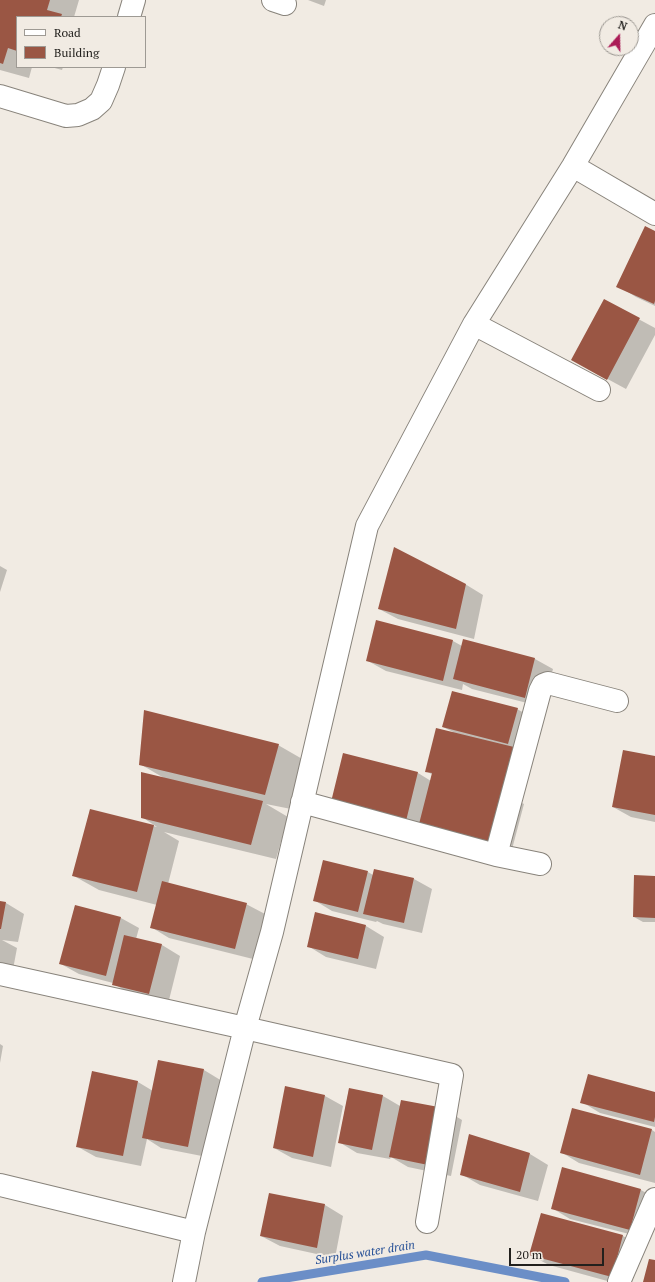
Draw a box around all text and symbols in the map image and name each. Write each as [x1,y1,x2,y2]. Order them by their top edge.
legend [16,16,146,68]
north arrow [599,16,639,56]
text: N [616,18,629,34]
text: Road [54,25,81,40]
text: Building [54,45,99,60]
water label: Surplus water drain [314,1238,416,1268]
scale bar [511,1240,606,1266]
text: 20 m [516,1247,542,1262]

